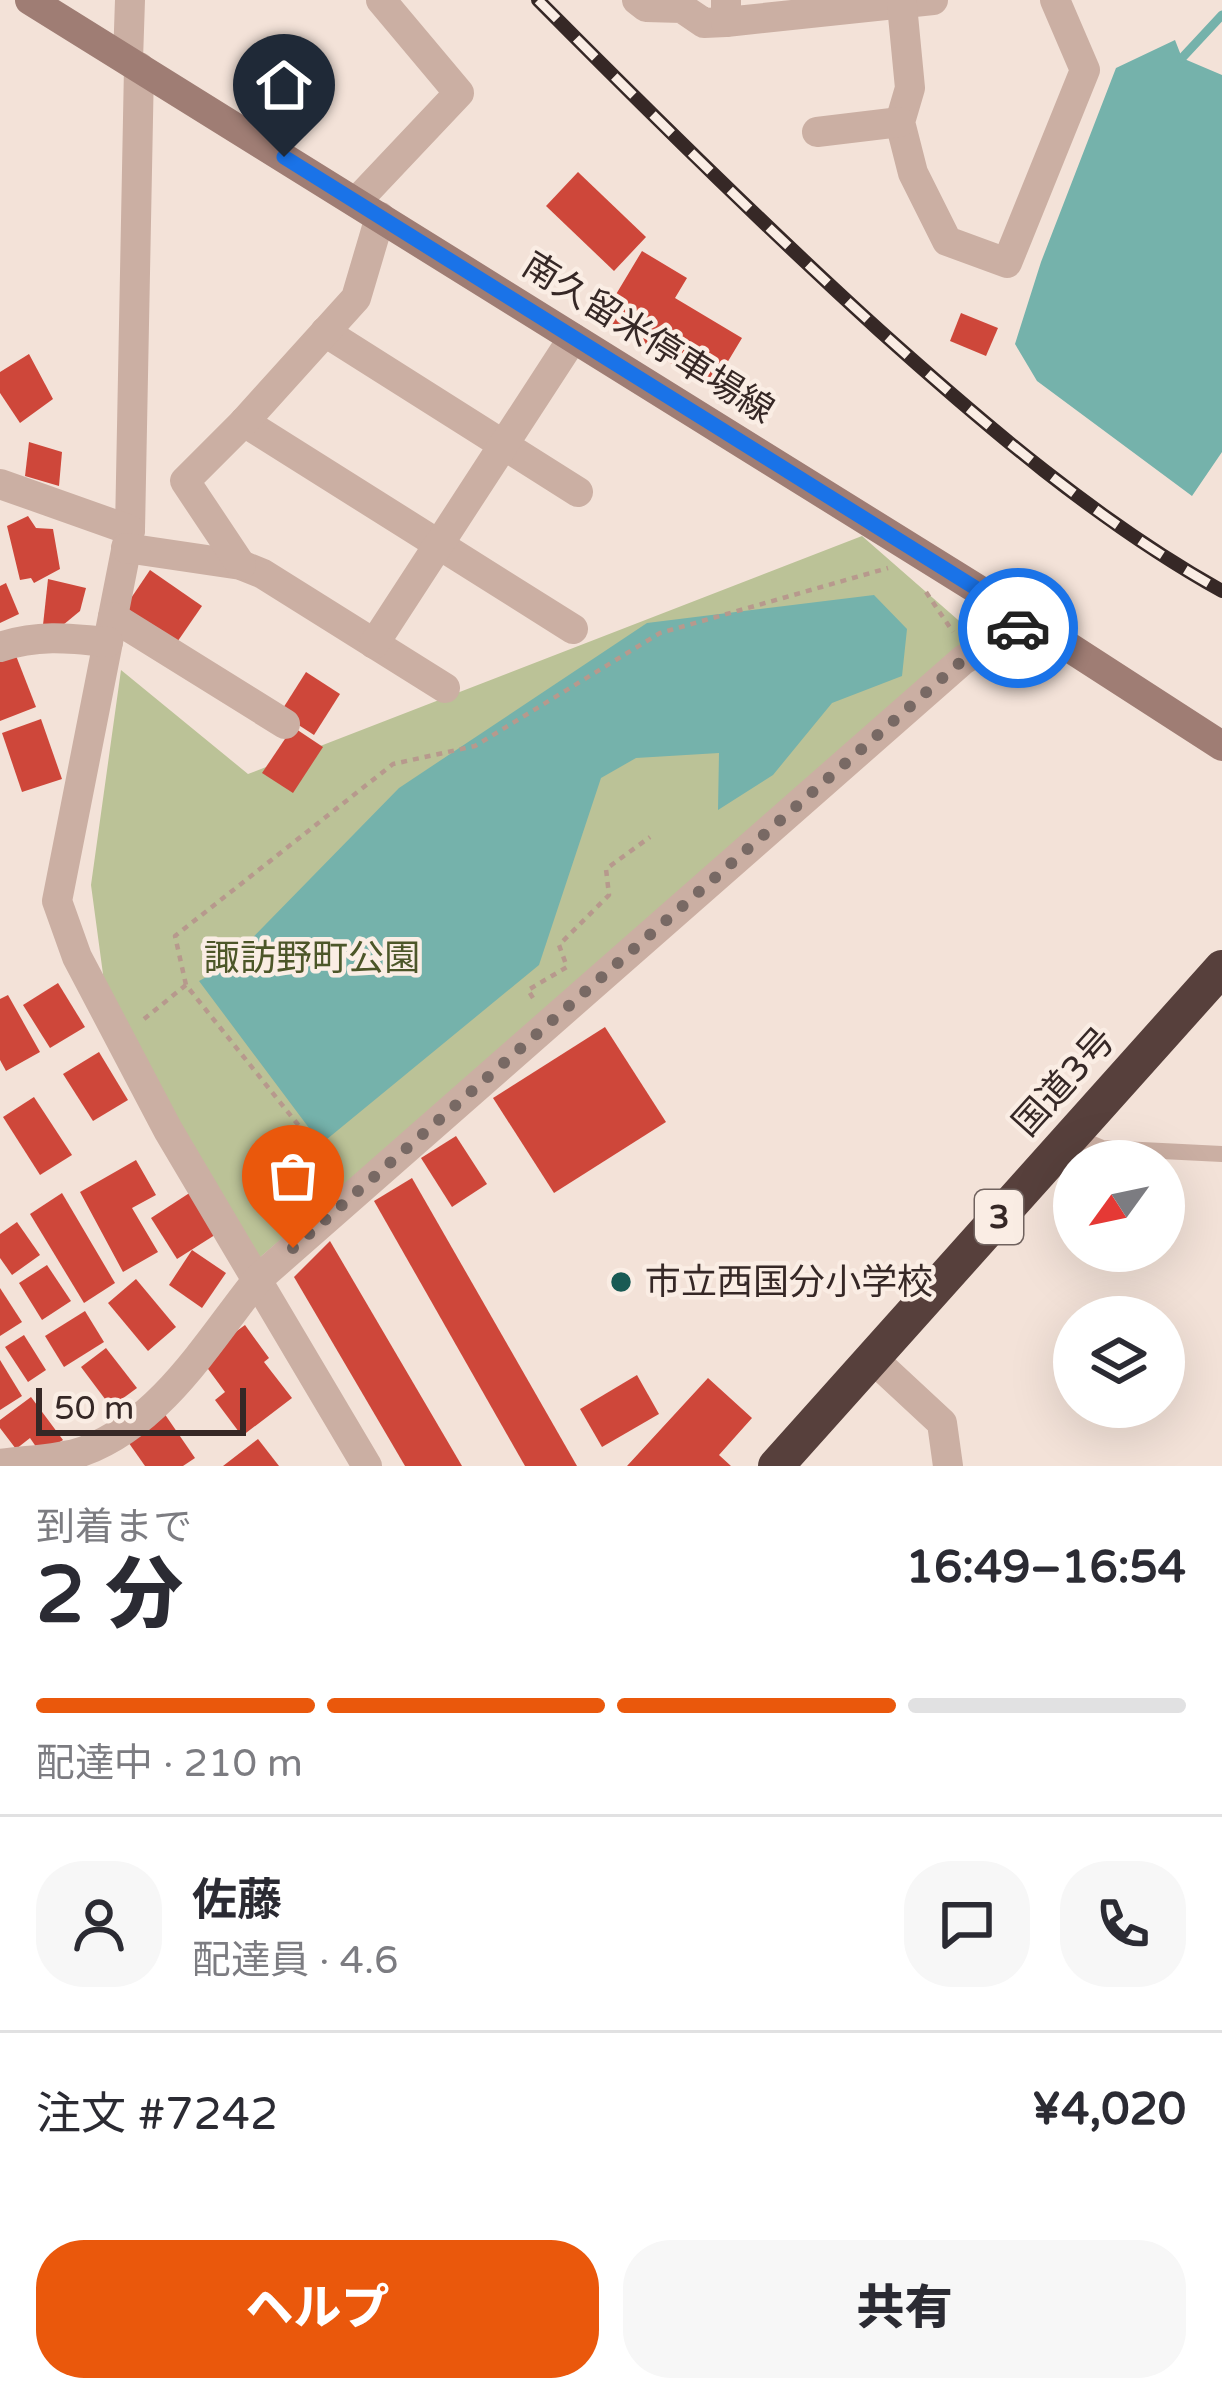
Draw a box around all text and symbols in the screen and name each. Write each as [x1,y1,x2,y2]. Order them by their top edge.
pin [233,34,335,157]
icon: home [251,52,317,118]
street label: 南久留米停車場線 [514,243,782,433]
courier [958,568,1078,688]
icon: car [985,595,1051,661]
park label: 諏訪野町公園 [204,937,420,980]
street label: 国道3号 [1004,1019,1124,1145]
pin [242,1125,344,1248]
north arrow [1053,1140,1185,1272]
map controls [1053,1140,1185,1428]
icon: bag [260,1143,326,1209]
road number: 3 [975,1190,1023,1244]
place label: 市立西国分小学校 [645,1261,933,1304]
marker: 市立西国分小学校 [608,1269,634,1295]
button: layers [1053,1296,1185,1428]
scale bar [36,1382,246,1435]
text: 50 m [54,1389,134,1428]
text: 到着まで [36,1504,192,1551]
text: 16:49–16:54 [906,1541,1186,1595]
text: 2 分 [36,1549,183,1643]
text: 配達中 · 210 m [36,1740,303,1787]
button: person [36,1861,162,1987]
button: chat [904,1861,1030,1987]
button: phone [1060,1861,1186,1987]
text: 佐藤 [192,1874,282,1928]
text: 配達員 · 4.6 [192,1937,399,1984]
text: ¥4,020 [1032,2083,1186,2137]
text: 注文 #7242 [36,2088,278,2142]
button: ヘルプ [36,2240,599,2378]
button: 共有 [623,2240,1186,2378]

